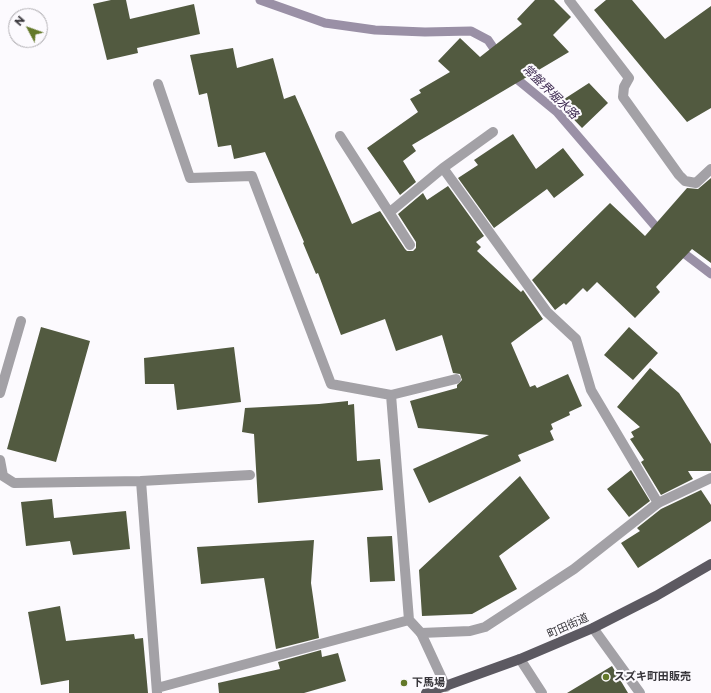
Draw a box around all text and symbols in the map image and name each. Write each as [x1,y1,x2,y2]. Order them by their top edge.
north arrow [8,8,48,48]
text: N [11,13,28,29]
water label: 常盤界堀水路 [519,62,581,122]
street label: 町田街道 [545,611,591,641]
place label: スズキ町田販売 [614,670,691,684]
marker: スズキ町田販売 [601,672,611,682]
place label: 下馬場 [412,676,445,690]
marker: 下馬場 [399,678,409,688]

